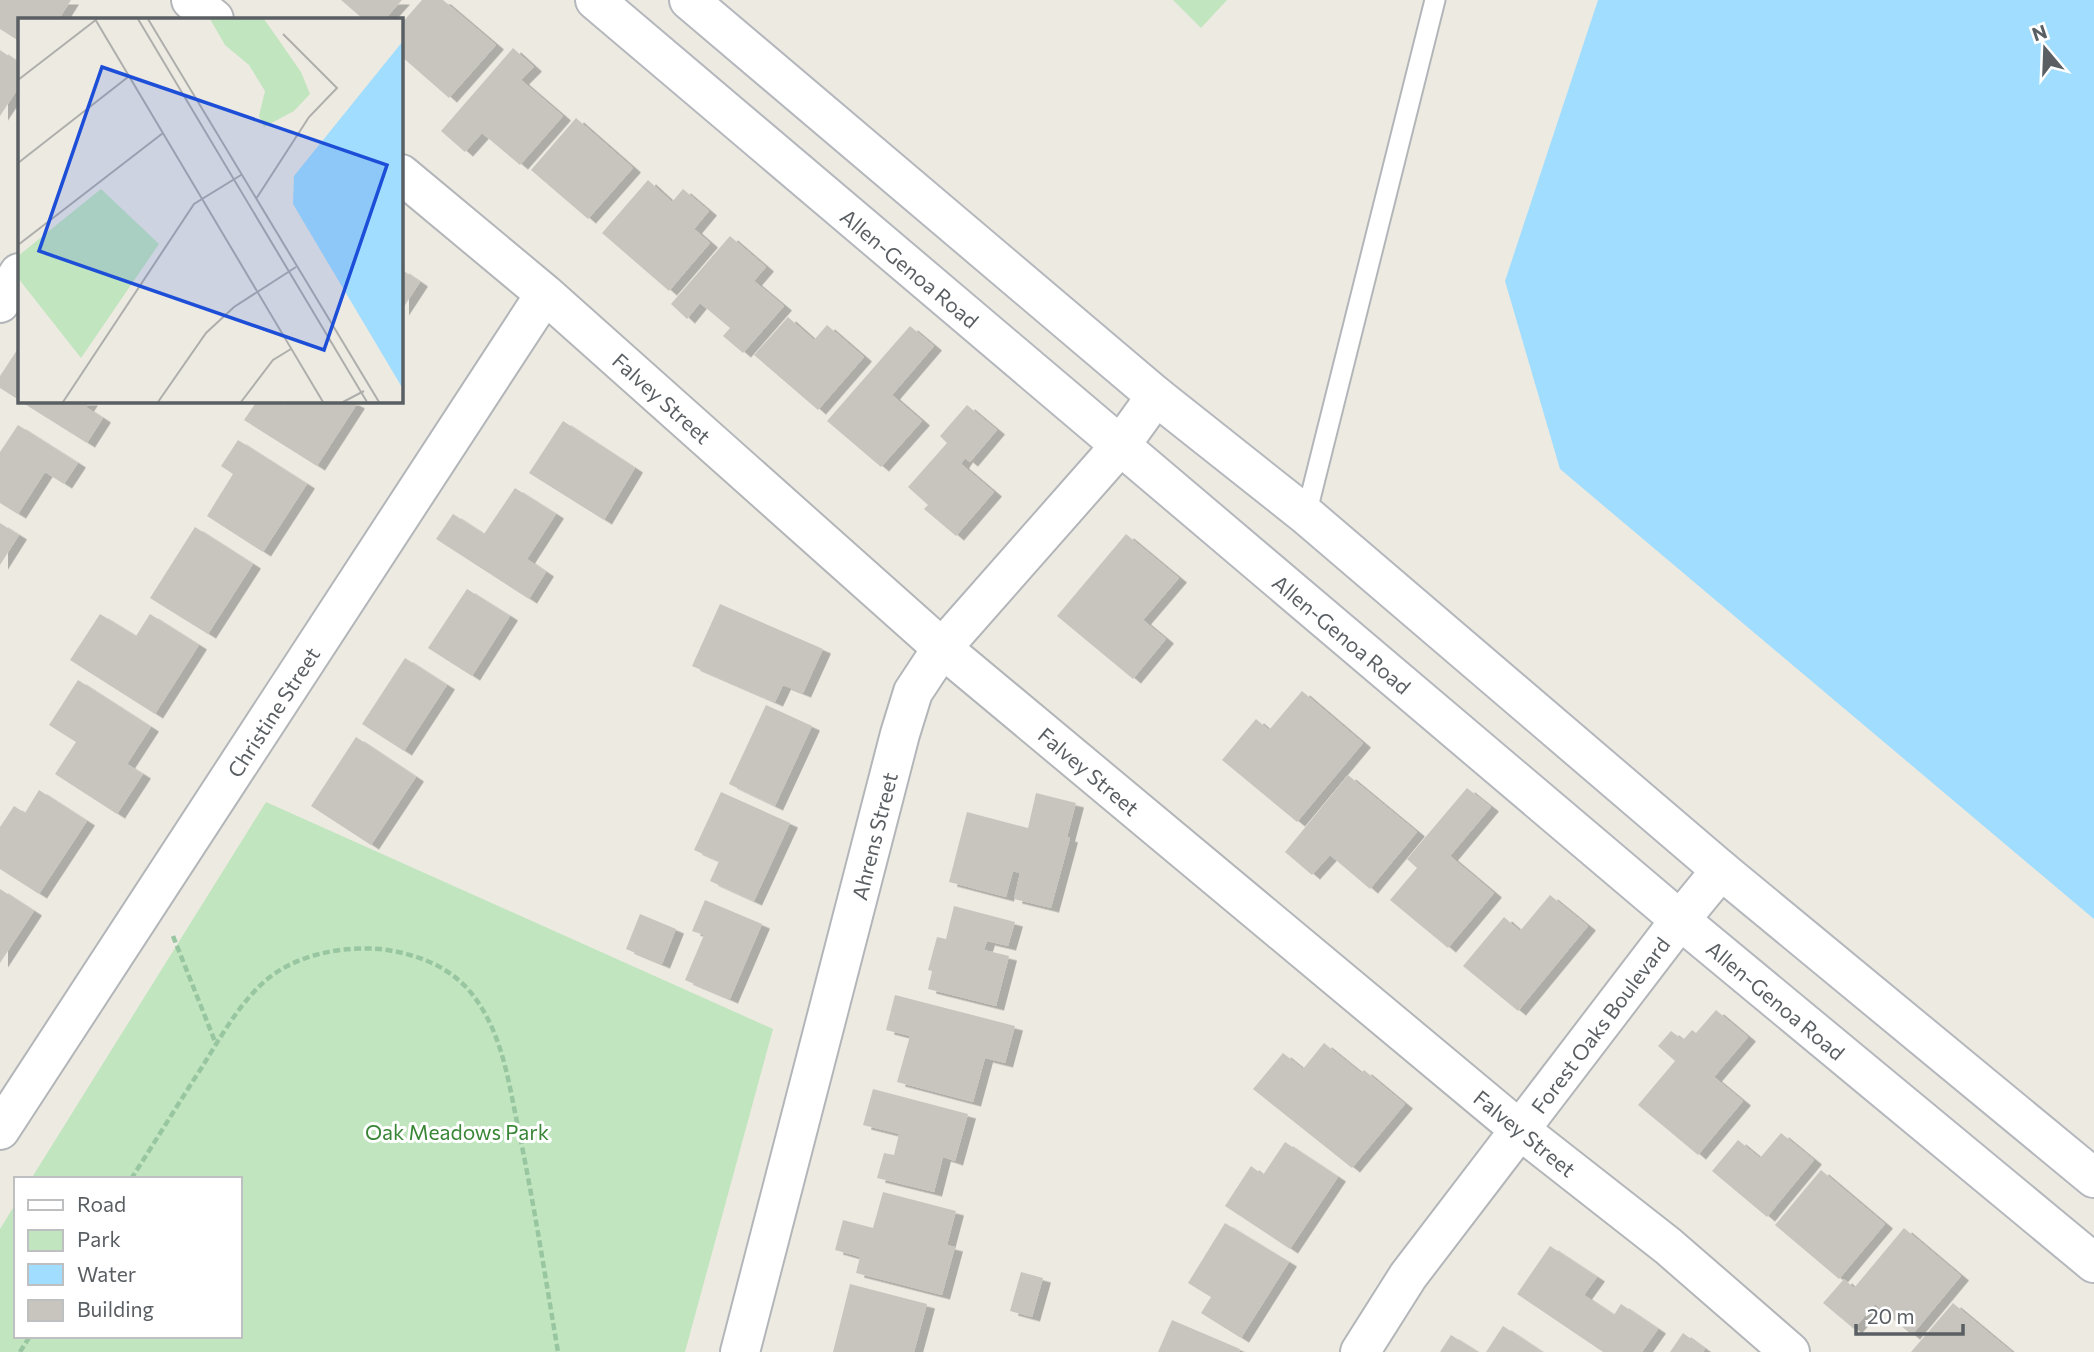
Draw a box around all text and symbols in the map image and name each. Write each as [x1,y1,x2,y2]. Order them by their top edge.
north arrow [2010,14,2080,84]
inset map [18,18,402,402]
text: N [2029,19,2050,46]
street label: Allen-Genoa Road [836,203,984,333]
street label: Falvey Street [608,347,716,449]
street label: Allen-Genoa Road [1268,569,1416,699]
street label: Christine Street [222,642,324,782]
street label: Falvey Street [1034,722,1144,820]
street label: Ahrens Street [846,770,902,902]
street label: Forest Oaks Boulevard [1526,932,1674,1118]
street label: Allen-Genoa Road [1702,935,1850,1065]
street label: Falvey Street [1469,1084,1581,1182]
park label: Oak Meadows Park [365,1119,549,1144]
legend [14,1177,242,1338]
text: Road [77,1191,126,1216]
text: Park [77,1226,121,1251]
text: Water [77,1261,136,1286]
scale bar [1856,1292,1963,1336]
text: Building [77,1296,154,1321]
text: 20 m [1867,1303,1915,1328]

